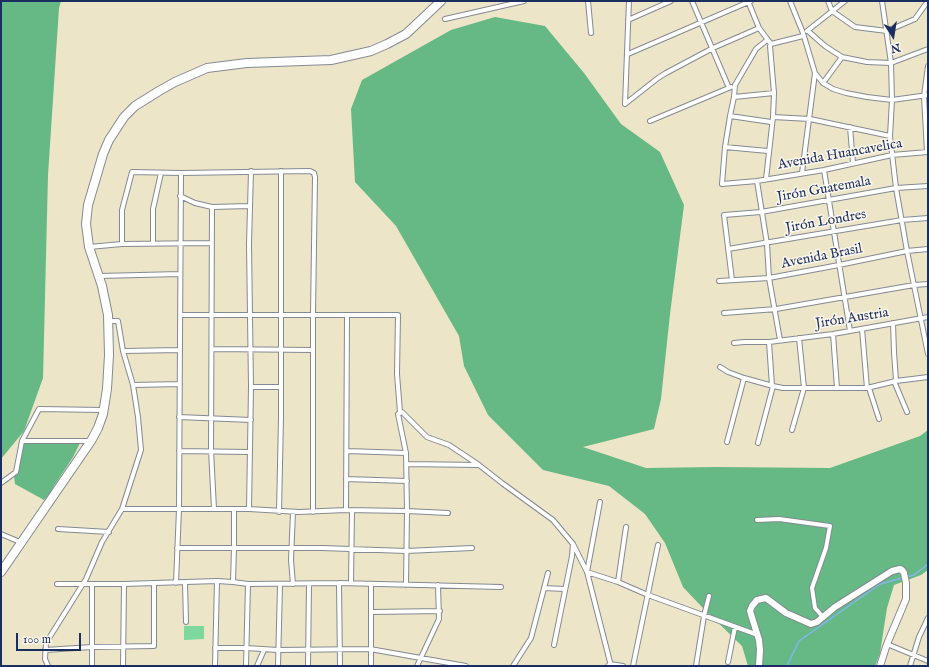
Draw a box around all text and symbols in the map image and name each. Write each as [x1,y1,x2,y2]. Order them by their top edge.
north arrow [873,16,913,56]
text: N [889,40,902,56]
street label: Avenida Huancavelica [776,136,904,174]
street label: Jirón Guatemala [776,173,872,207]
street label: Jirón Londres [784,207,868,237]
street label: Avenida Brasil [780,241,864,273]
street label: Jirón Austria [814,305,890,333]
scale bar [18,625,83,651]
text: 100 m [23,632,51,647]

